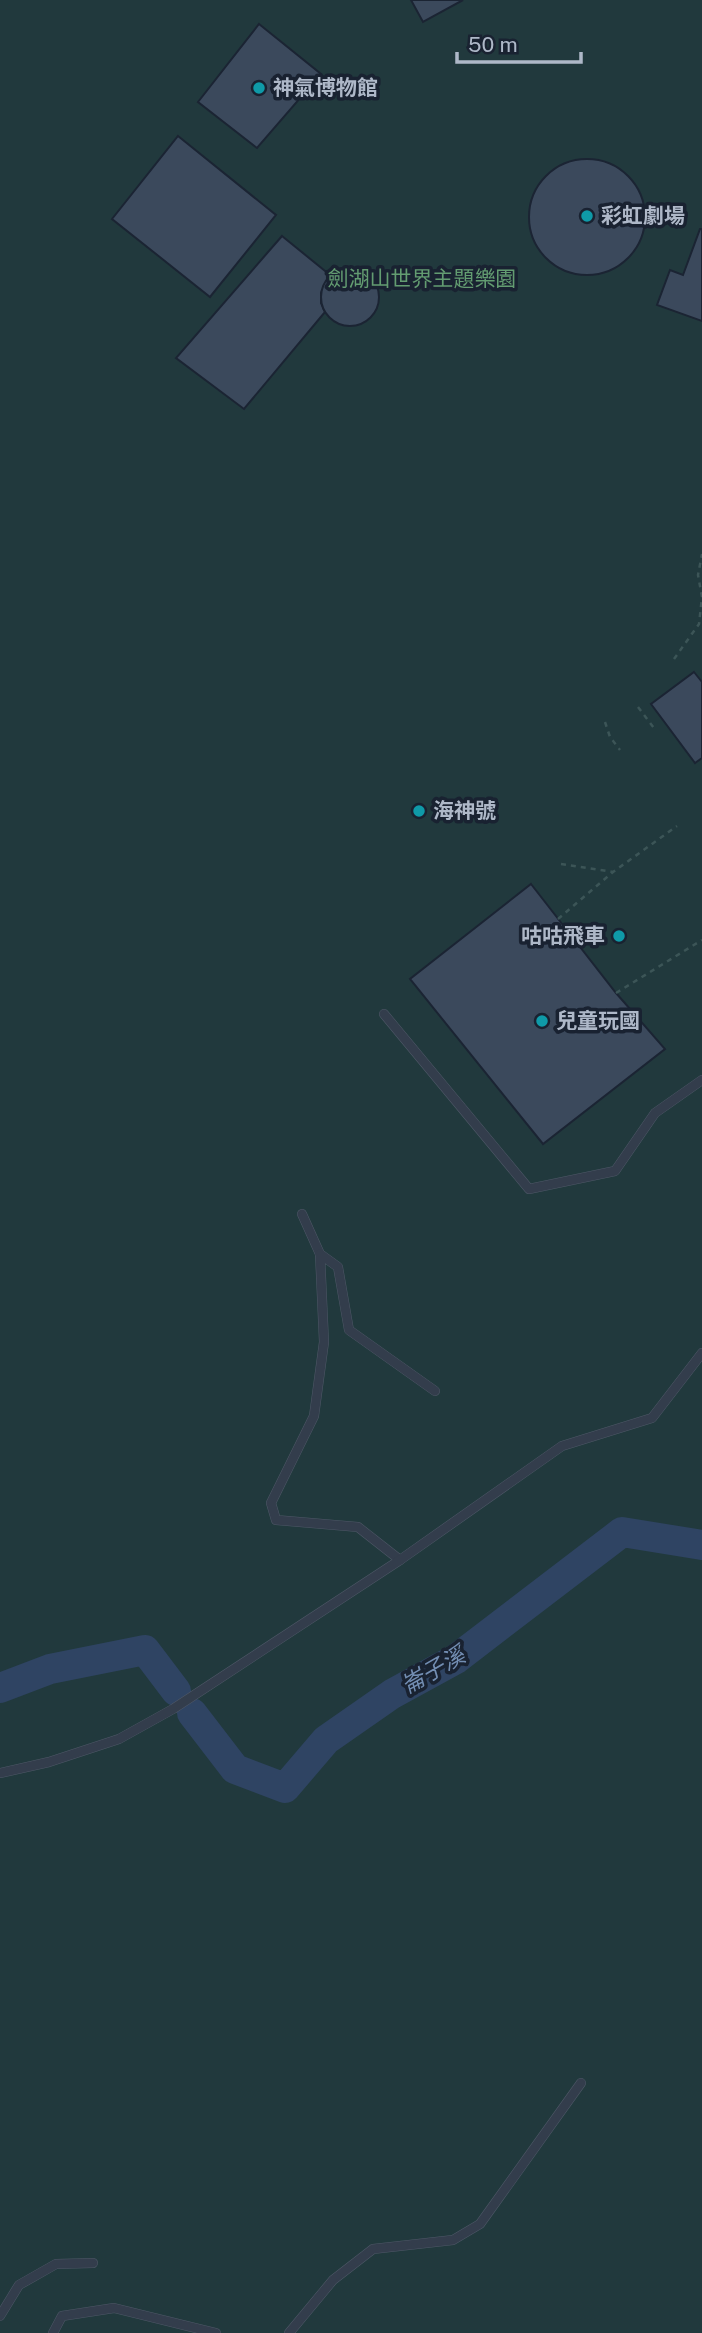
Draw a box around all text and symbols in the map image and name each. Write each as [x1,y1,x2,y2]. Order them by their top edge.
scale bar [457,21,581,65]
text: 50 m [468,32,518,57]
place label: 神氣博物館 [273,75,378,100]
marker: 神氣博物館 [251,80,267,96]
place label: 彩虹劇場 [601,203,685,228]
marker: 彩虹劇場 [579,208,595,224]
park label: 劍湖山世界主題樂園 [328,266,517,291]
place label: 海神號 [433,798,496,823]
marker: 海神號 [411,803,427,819]
place label: 咕咕飛車 [521,923,605,948]
marker: 咕咕飛車 [611,928,627,944]
place label: 兒童玩國 [556,1008,640,1033]
marker: 兒童玩國 [534,1013,550,1029]
water label: 崙子溪 [396,1639,472,1699]

